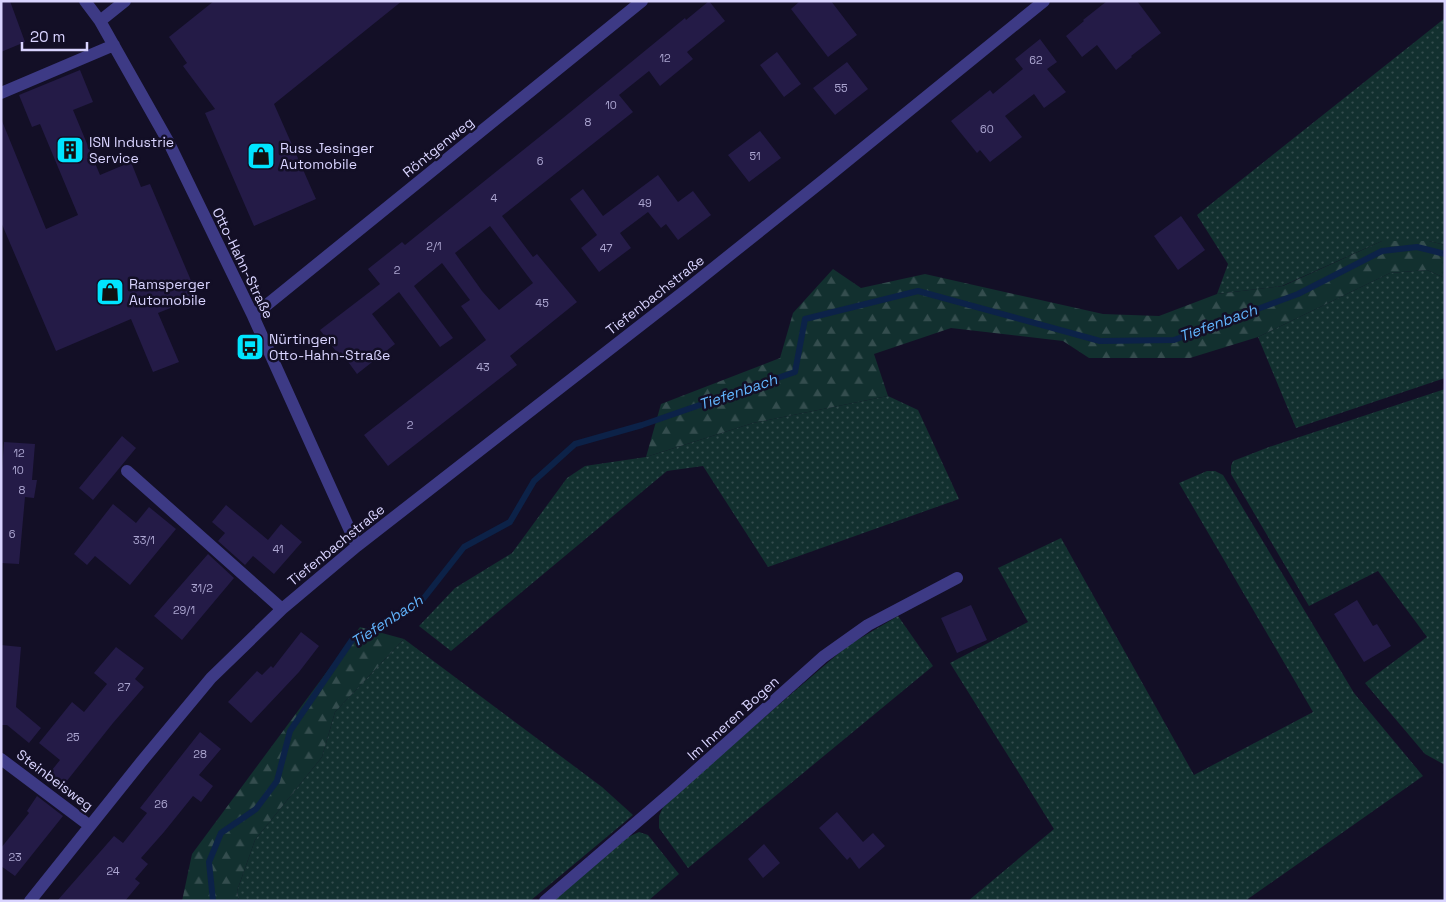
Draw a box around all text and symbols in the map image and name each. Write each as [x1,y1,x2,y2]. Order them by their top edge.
scale bar [22,20,88,52]
text: 20 m [30,27,65,46]
house number: 12 [659,51,671,65]
house number: 62 [1029,53,1043,67]
house number: 55 [834,81,848,95]
house number: 10 [605,98,617,112]
street label: Röntgenweg [399,113,477,181]
house number: 8 [585,115,592,129]
house number: 60 [980,122,994,136]
place label: ISN Industrie Service [89,133,174,167]
building icon: ISN Industrie Service [55,135,85,165]
place label: Russ Jesinger Automobile [280,139,374,173]
shop icon: Russ Jesinger Automobile [246,141,276,171]
house number: 51 [749,149,761,163]
house number: 6 [537,154,544,168]
house number: 4 [491,191,498,205]
house number: 49 [638,196,652,210]
street label: Otto-Hahn-Straße [208,205,278,321]
house number: 2/1 [426,239,442,253]
house number: 47 [600,241,612,255]
street label: Tiefenbachstraße [602,251,708,339]
house number: 2 [394,263,401,277]
place label: Ramsperger Automobile [129,275,210,309]
shop icon: Ramsperger Automobile [95,277,125,307]
house number: 45 [535,296,549,310]
water label: Tiefenbach [1176,299,1260,345]
place label: Nürtingen Otto-Hahn-Straße [269,330,390,364]
bus stop icon: Nürtingen Otto-Hahn-Straße [235,332,265,362]
house number: 43 [476,360,490,374]
water label: Tiefenbach [696,369,780,414]
house number: 2 [407,418,414,432]
house number: 12 [13,446,25,460]
house number: 10 [12,463,24,477]
house number: 8 [19,483,26,497]
street label: Tiefenbachstraße [284,500,388,590]
house number: 6 [9,527,16,541]
house number: 33/1 [133,533,155,547]
house number: 41 [272,542,284,556]
house number: 31/2 [191,581,213,595]
water label: Tiefenbach [347,590,427,651]
house number: 29/1 [173,603,195,617]
street label: Im Inneren Bogen [683,672,783,764]
house number: 27 [118,680,130,694]
house number: 25 [66,730,80,744]
street label: Steinbeisweg [13,745,97,815]
house number: 28 [193,747,207,761]
house number: 26 [154,797,168,811]
house number: 23 [8,850,22,864]
house number: 24 [106,864,120,878]

